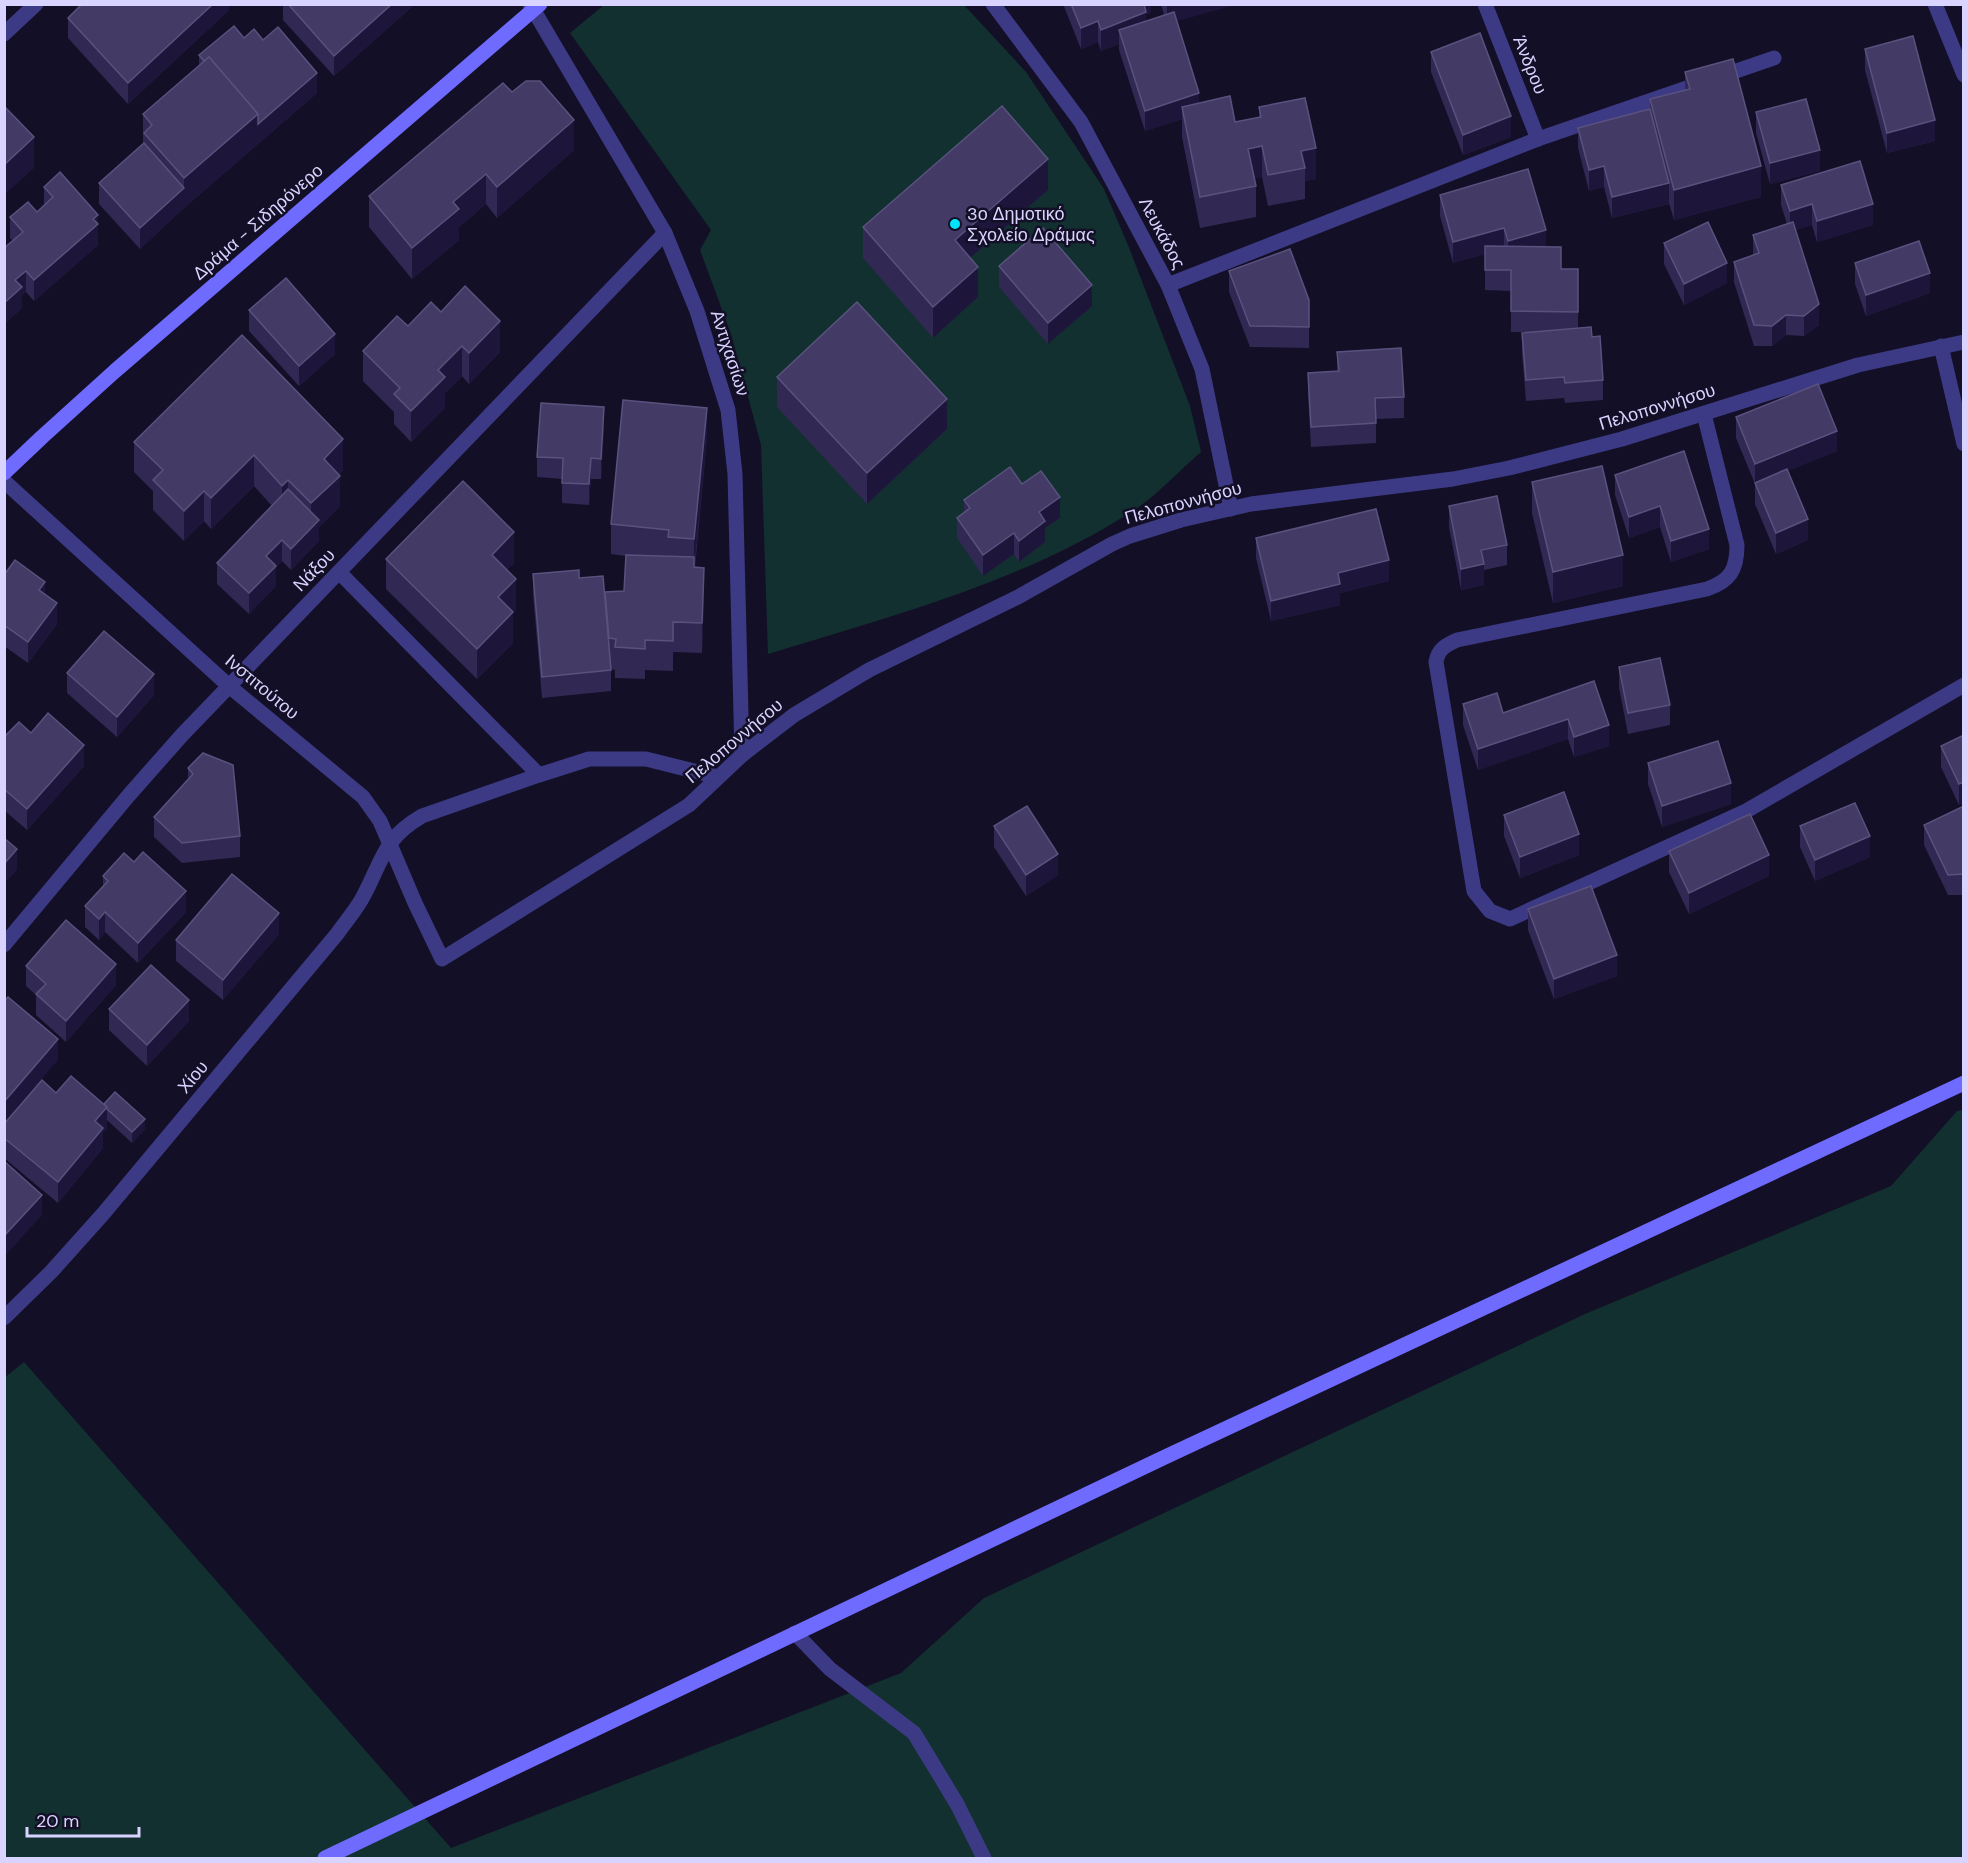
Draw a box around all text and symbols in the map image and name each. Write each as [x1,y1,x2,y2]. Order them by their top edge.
street label: Άνδρου [1507,32,1553,98]
street label: Δράμα - Σιδηρόνερο [188,159,328,285]
street label: Λευκάδος [1133,193,1191,273]
place label: 3ο Δημοτικό Σχολείο Δράμας [967,202,1095,247]
marker: 3ο Δημοτικό Σχολείο Δράμας [948,217,962,231]
street label: Αντιχασίων [705,307,755,399]
street label: Πελοποννήσου [1596,378,1718,436]
street label: Πελοποννήσου [1122,476,1244,530]
street label: Νάξου [288,543,340,597]
street label: Ινστιτούτου [220,649,304,725]
street label: Πελοποννήσου [680,693,788,789]
street label: Χίου [172,1056,214,1098]
scale bar [27,1800,140,1838]
text: 20 m [36,1809,79,1833]

